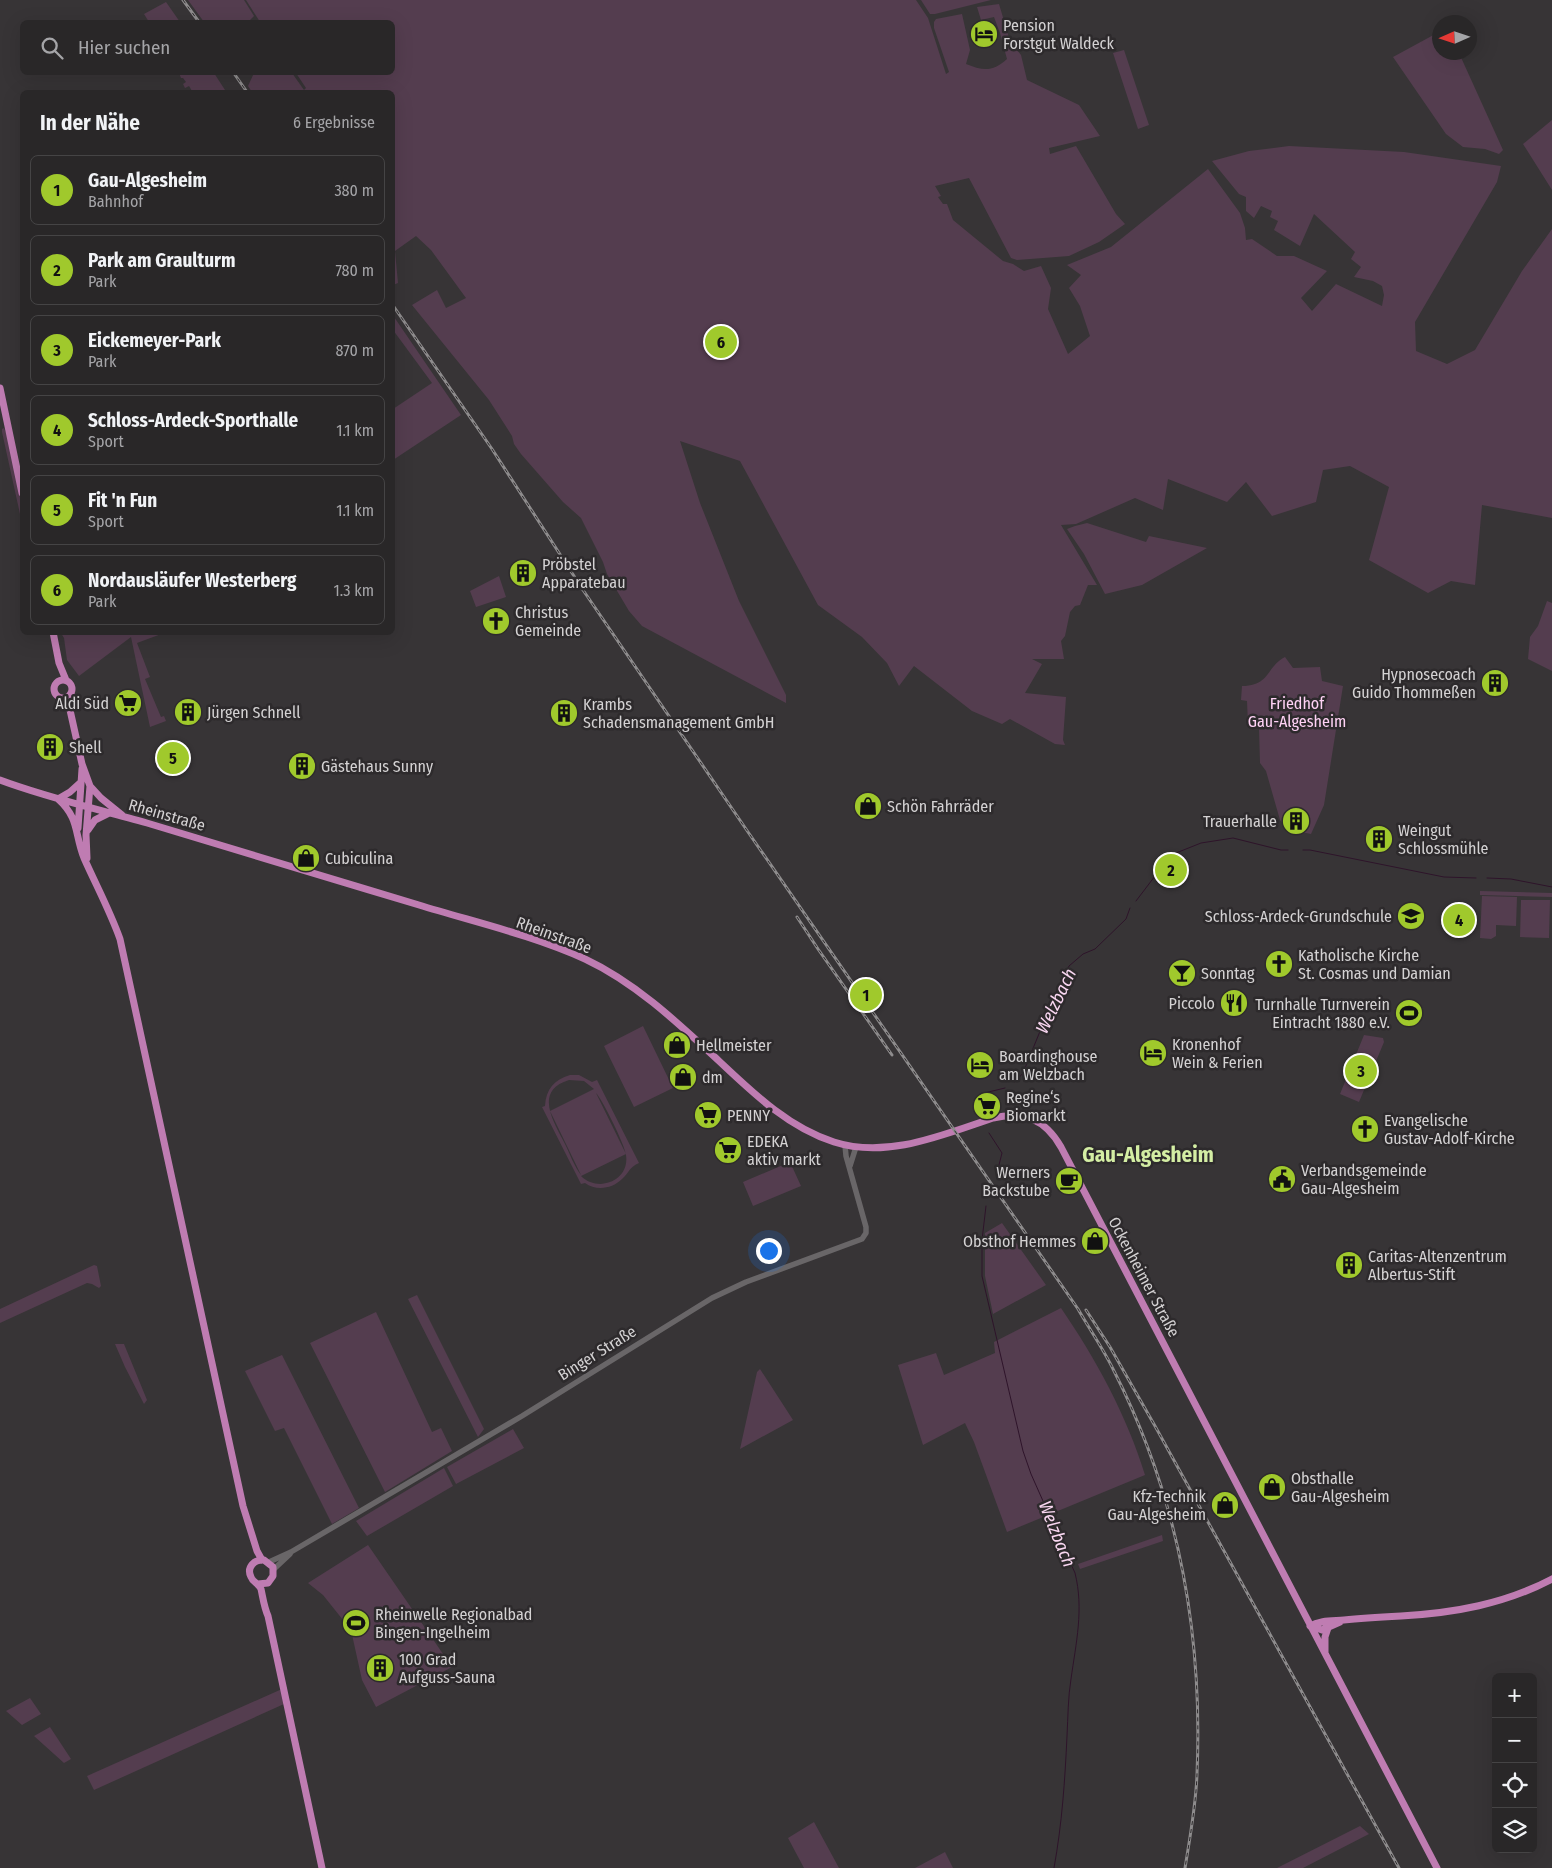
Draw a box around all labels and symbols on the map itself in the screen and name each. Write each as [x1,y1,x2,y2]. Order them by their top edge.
north arrow [1432,15,1477,60]
place label: Pension Forstgut Waldeck [1003,16,1114,53]
hotel icon: Pension Forstgut Waldeck [969,19,999,49]
pin: 6 [705,323,737,361]
place label: Pröbstel Apparatebau [542,555,626,592]
building icon: Pröbstel Apparatebau [508,558,538,588]
place label: Christus Gemeinde [515,603,581,640]
church icon: Christus Gemeinde [481,606,511,636]
place label: Hypnosecoach Guido Thommeßen [1352,665,1476,702]
building icon: Hypnosecoach Guido Thommeßen [1480,668,1510,698]
supermarket icon: Aldi Süd [113,688,143,718]
place label: Aldi Süd [55,694,109,713]
park label: Friedhof Gau-Algesheim [1248,694,1346,731]
place label: Krambs Schadensmanagement GmbH [583,695,775,732]
building icon: Jürgen Schnell [173,697,203,727]
building icon: Krambs Schadensmanagement GmbH [549,698,579,728]
place label: Jürgen Schnell [207,703,300,722]
building icon: Shell [35,732,65,762]
place label: Shell [69,738,102,757]
pin: 5 [157,739,189,777]
building icon: Gästehaus Sunny [287,751,317,781]
place label: Gästehaus Sunny [321,757,434,776]
shop icon: Schön Fahrräder [853,791,883,821]
street label: Rheinstraße [126,795,208,835]
place label: Schön Fahrräder [887,797,994,816]
building icon: Trauerhalle [1281,806,1311,836]
place label: Trauerhalle [1203,812,1277,831]
place label: Weingut Schlossmühle [1398,821,1489,858]
building icon: Weingut Schlossmühle [1364,824,1394,854]
shop icon: Cubiculina [291,843,321,873]
place label: Cubiculina [325,849,394,868]
pin: 2 [1155,851,1187,889]
school or university icon: Schloss-Ardeck-Grundschule [1396,901,1426,931]
pin: 4 [1443,901,1475,939]
place label: Schloss-Ardeck-Grundschule [1205,907,1392,926]
street label: Rheinstraße [514,913,594,957]
place label: Katholische Kirche St. Cosmas und Damian [1298,946,1451,983]
church icon: Katholische Kirche St. Cosmas und Damian [1264,949,1294,979]
bar icon: Sonntag [1167,958,1197,988]
place label: Sonntag [1201,964,1255,983]
water label: Welzbach [1031,965,1081,1037]
pin: 1 [850,976,882,1014]
restaurant icon: Piccolo [1219,988,1249,1018]
place label: Piccolo [1169,994,1215,1013]
place label: Turnhalle Turnverein Eintracht 1880 e.V. [1255,995,1390,1032]
sports icon: Turnhalle Turnverein Eintracht 1880 e.V. [1394,998,1424,1028]
shop icon: Hellmeister [662,1030,692,1060]
place label: Kronenhof Wein & Ferien [1172,1035,1263,1072]
place label: Hellmeister [696,1036,772,1055]
hotel icon: Kronenhof Wein & Ferien [1138,1038,1168,1068]
place label: Boardinghouse am Welzbach [999,1047,1098,1084]
hotel icon: Boardinghouse am Welzbach [965,1050,995,1080]
pin: 3 [1345,1052,1377,1090]
shop icon: dm [668,1062,698,1092]
place label: dm [702,1068,723,1087]
place label: Regine‘s Biomarkt [1006,1088,1066,1125]
supermarket icon: Regine‘s Biomarkt [972,1091,1002,1121]
supermarket icon: PENNY [693,1100,723,1130]
place label: PENNY [727,1106,770,1125]
place label: Evangelische Gustav-Adolf-Kirche [1384,1111,1515,1148]
church icon: Evangelische Gustav-Adolf-Kirche [1350,1114,1380,1144]
place label: EDEKA aktiv markt [747,1132,822,1169]
supermarket icon: EDEKA aktiv markt [713,1135,743,1165]
district label: Gau-Algesheim [1082,1142,1214,1168]
place label: Verbandsgemeinde Gau-Algesheim [1301,1161,1427,1198]
place label: Werners Backstube [982,1163,1050,1200]
public building icon: Verbandsgemeinde Gau-Algesheim [1267,1164,1297,1194]
cafe icon: Werners Backstube [1054,1166,1084,1196]
street label: Ockenheimer Straße [1104,1214,1184,1340]
shop icon: Obsthof Hemmes [1080,1226,1110,1256]
place label: Obsthof Hemmes [963,1232,1076,1251]
your location [756,1238,782,1264]
place label: Caritas-Altenzentrum Albertus-Stift [1368,1247,1507,1284]
building icon: Caritas-Altenzentrum Albertus-Stift [1334,1250,1364,1280]
street label: Binger Straße [555,1322,640,1384]
place label: Obsthalle Gau-Algesheim [1291,1469,1389,1506]
shop icon: Obsthalle Gau-Algesheim [1257,1472,1287,1502]
place label: Kfz-Technik Gau-Algesheim [1108,1487,1207,1524]
shop icon: Kfz-Technik Gau-Algesheim [1210,1490,1240,1520]
water label: Welzbach [1034,1498,1080,1570]
place label: Rheinwelle Regionalbad Bingen-Ingelheim [375,1605,532,1642]
sports icon: Rheinwelle Regionalbad Bingen-Ingelheim [341,1608,371,1638]
place label: 100 Grad Aufguss-Sauna [399,1650,496,1687]
building icon: 100 Grad Aufguss-Sauna [365,1653,395,1683]

